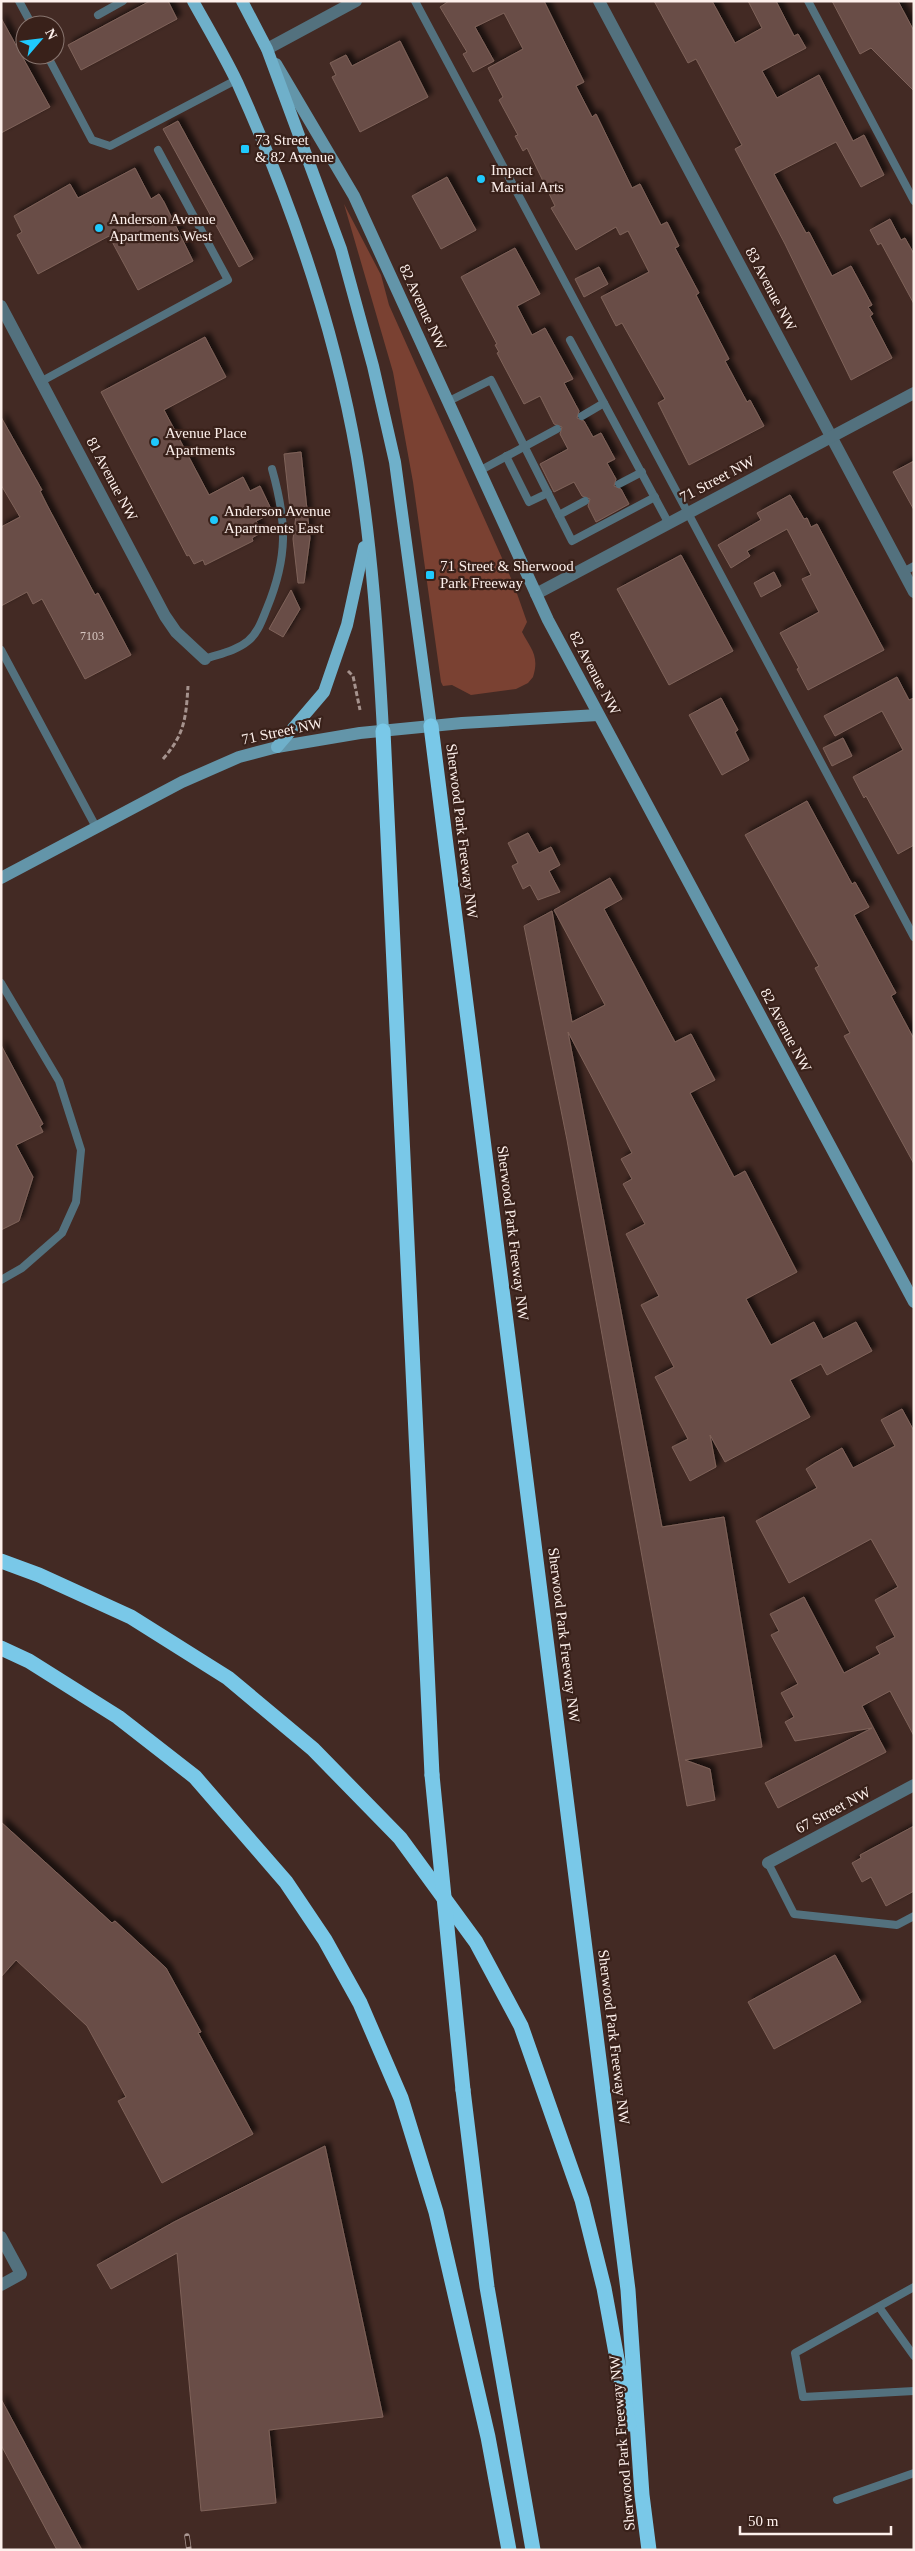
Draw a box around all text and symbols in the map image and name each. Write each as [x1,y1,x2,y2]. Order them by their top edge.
north arrow [15,15,65,65]
text: N [42,26,60,42]
place label: 73 Street & 82 Avenue [255,132,334,165]
marker: 73 Street & 82 Avenue [239,143,251,155]
place label: Impact Martial Arts [491,162,564,195]
marker: Impact Martial Arts [475,173,487,185]
place label: Anderson Avenue Apartments West [109,211,216,244]
marker: Anderson Avenue Apartments West [93,222,105,234]
street label: 83 Avenue NW [742,245,800,334]
street label: 82 Avenue NW [396,262,450,353]
place label: Avenue Place Apartments [165,425,247,458]
street label: 81 Avenue NW [83,435,141,524]
marker: Avenue Place Apartments [149,436,161,448]
street label: 71 Street NW [677,452,758,505]
place label: Anderson Avenue Apartments East [224,503,331,536]
marker: Anderson Avenue Apartments East [208,514,220,526]
place label: 71 Street & Sherwood Park Freeway [440,558,574,591]
marker: 71 Street & Sherwood Park Freeway [424,569,436,581]
house number: 7103 [80,629,104,643]
street label: 82 Avenue NW [566,629,624,718]
street label: 71 Street NW [240,714,325,747]
street label: Sherwood Park Freeway NW [443,743,481,920]
street label: 82 Avenue NW [757,986,815,1075]
street label: Sherwood Park Freeway NW [494,1145,532,1322]
street label: Sherwood Park Freeway NW [545,1547,583,1724]
street label: 67 Street NW [793,1783,874,1836]
street label: Sherwood Park Freeway NW [595,1949,633,2126]
street label: Sherwood Park Freeway NW [606,2354,638,2531]
scale bar [740,2504,891,2536]
text: 50 m [748,2513,779,2529]

